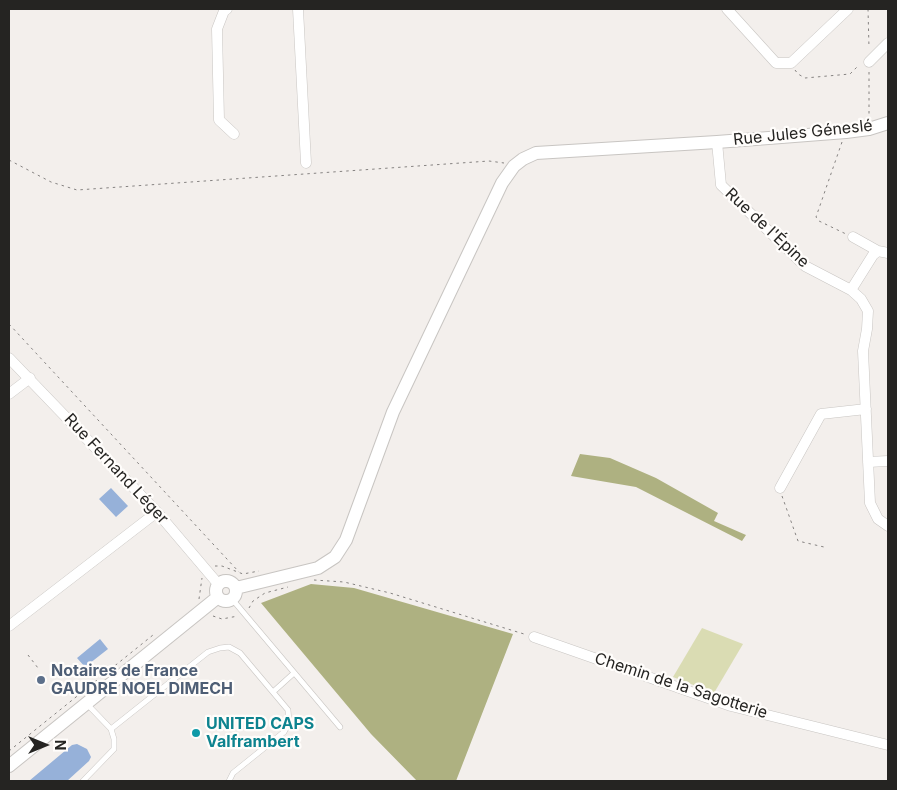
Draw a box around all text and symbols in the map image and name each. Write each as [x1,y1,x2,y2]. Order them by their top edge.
street label: Rue Jules Géneslé [732,116,874,150]
street label: Rue de l'Épine [721,184,813,272]
street label: Rue Fernand Léger [60,410,172,528]
street label: Chemin de la Sagotterie [592,649,770,723]
place label: Notaires de France GAUDRE NOEL DIMECH [51,661,233,699]
marker: Notaires de France GAUDRE NOEL DIMECH [35,674,47,686]
place label: UNITED CAPS Valframbert [206,714,314,752]
north arrow [20,720,70,770]
marker: UNITED CAPS Valframbert [190,727,202,739]
text: N [52,740,69,750]

